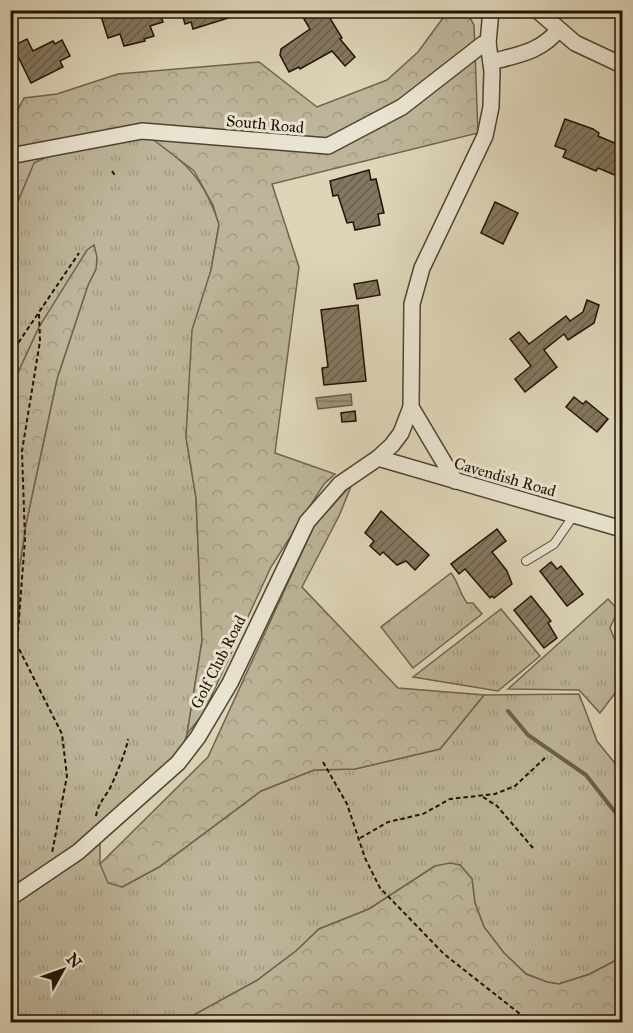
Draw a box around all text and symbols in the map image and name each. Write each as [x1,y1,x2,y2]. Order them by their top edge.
street label: South Road [225,111,305,137]
street label: Cavendish Road [452,453,558,501]
street label: Golf Club Road [186,612,250,712]
north arrow [33,940,93,1000]
text: N [62,949,86,972]

